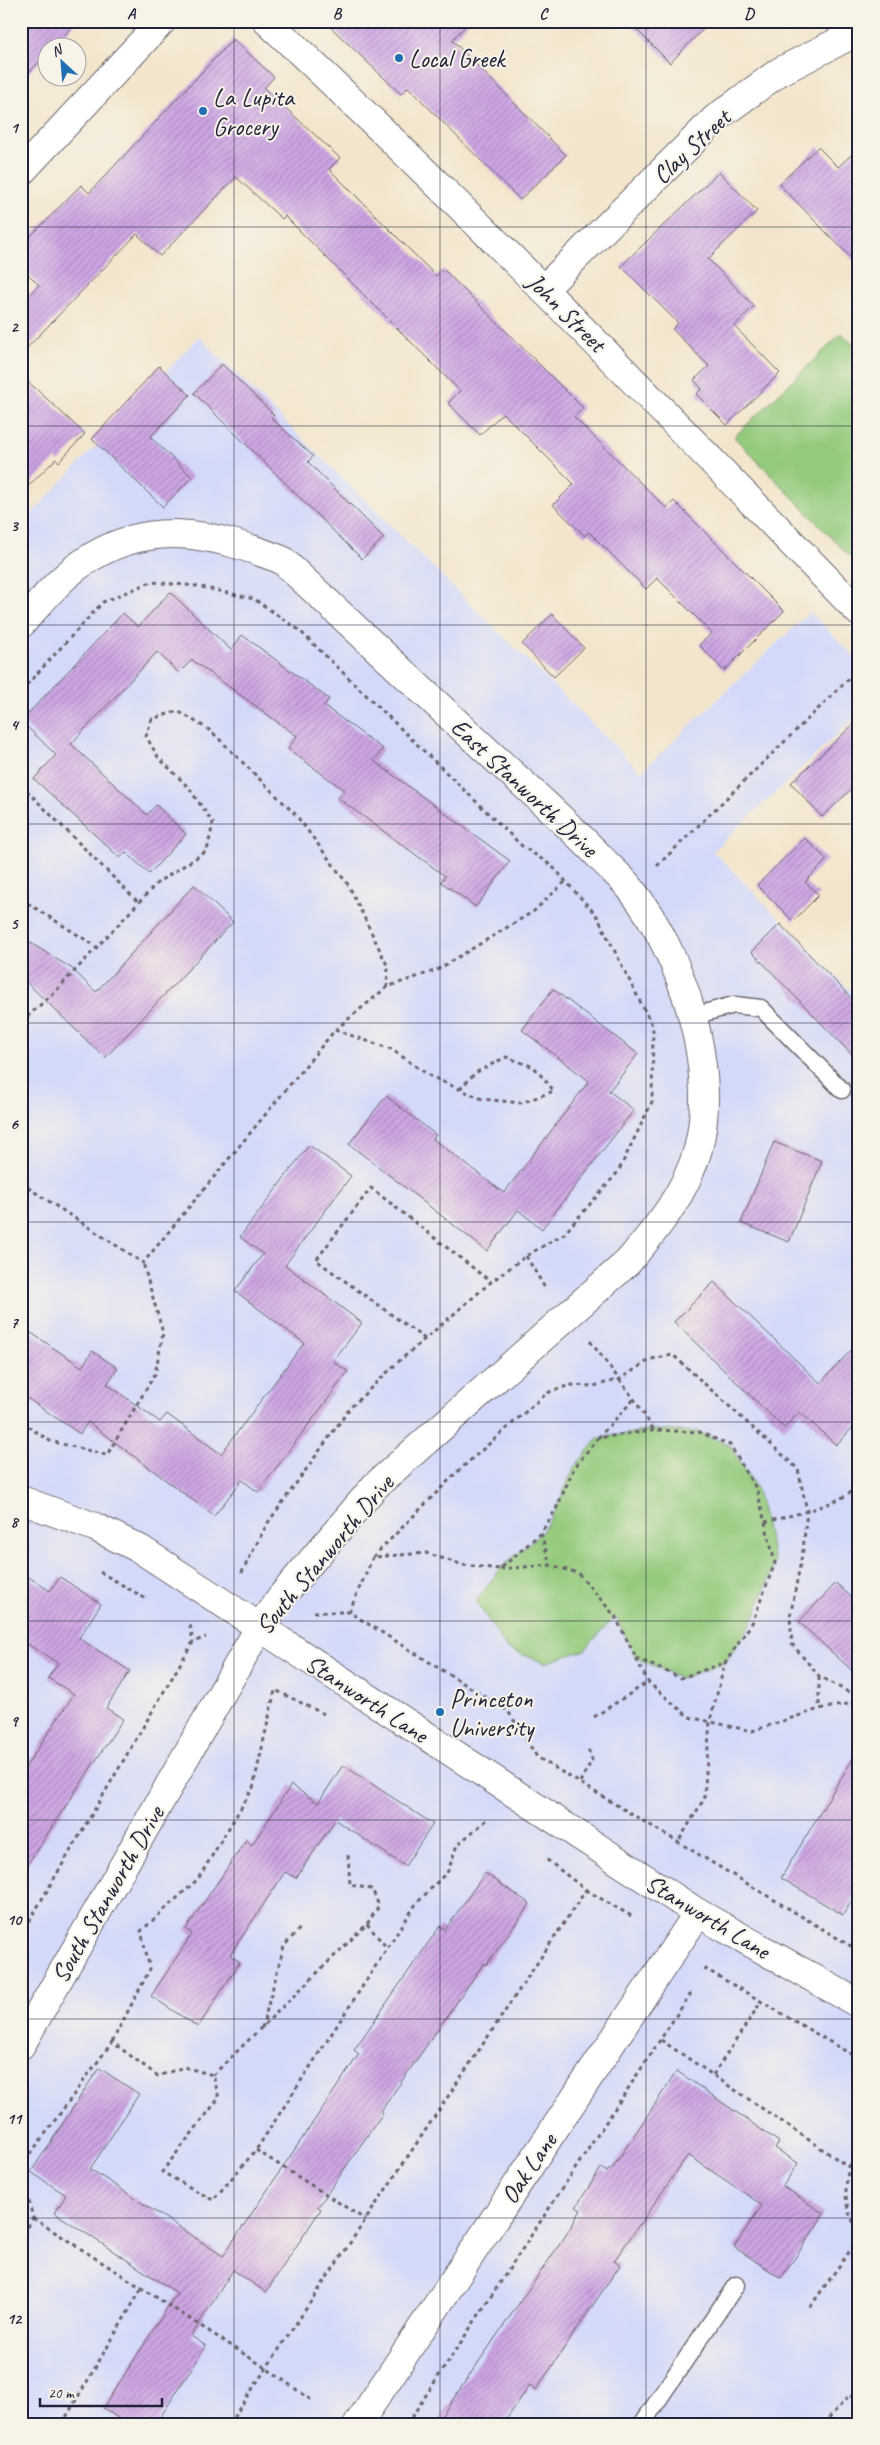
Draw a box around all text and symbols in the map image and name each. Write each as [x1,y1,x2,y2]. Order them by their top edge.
text: A [127,4,137,24]
text: B [333,4,343,24]
text: C [539,4,549,24]
text: D [744,4,755,24]
north arrow [38,38,88,88]
text: N [49,40,66,60]
place label: Local Greek [409,43,506,75]
marker: Local Greek [393,52,405,64]
place label: La Lupita Grocery [213,82,296,143]
street label: Clay Street [646,101,740,191]
marker: La Lupita Grocery [197,105,209,117]
text: 1 [10,118,19,138]
street label: John Street [519,266,615,361]
text: 2 [10,317,19,337]
text: 3 [10,516,19,536]
street label: East Stanworth Drive [444,711,606,865]
text: 4 [10,715,19,735]
text: 5 [11,914,20,934]
text: 6 [10,1114,19,1134]
text: 7 [10,1313,19,1333]
street label: South Stanworth Drive [249,1467,402,1641]
text: 8 [10,1512,19,1532]
street label: Stanworth Lane [299,1647,435,1751]
place label: Princeton University [450,1683,536,1744]
marker: Princeton University [434,1706,446,1718]
text: 9 [10,1711,19,1731]
street label: South Stanworth Drive [44,1799,172,1989]
street label: Stanworth Lane [639,1867,777,1968]
text: 10 [7,1910,23,1930]
text: 11 [7,2109,23,2129]
street label: Oak Lane [494,2126,565,2210]
text: 12 [7,2309,23,2329]
scale bar [40,2375,162,2407]
text: 20 m [48,2384,75,2403]

